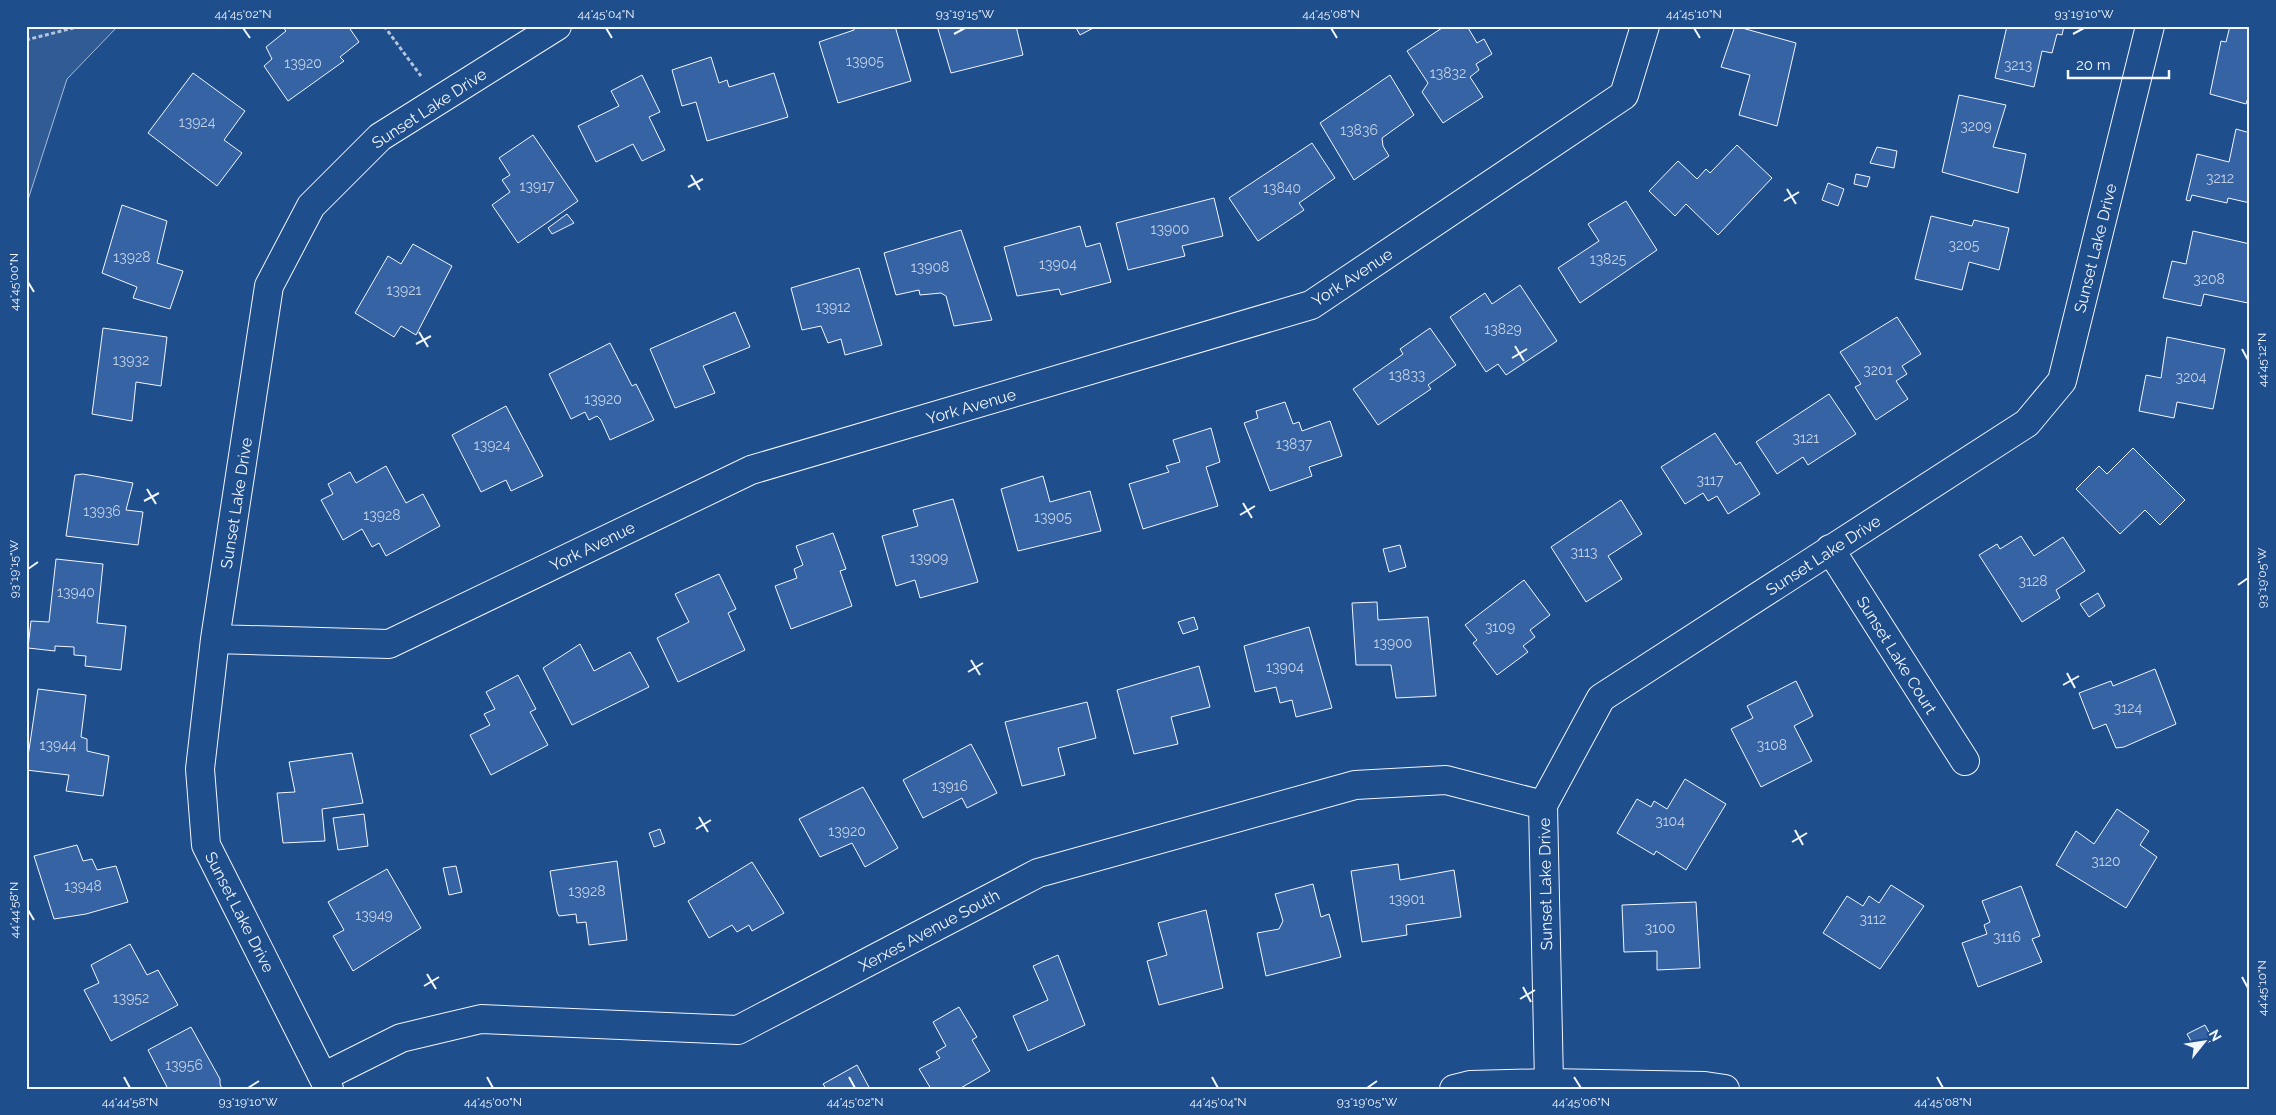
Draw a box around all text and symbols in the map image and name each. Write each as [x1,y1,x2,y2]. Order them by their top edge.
text: 44°45'02"N [215,7,271,21]
text: 44°45'04"N [577,7,635,21]
text: 93°19'15"W [936,7,995,21]
text: 44°45'08"N [1302,7,1360,21]
text: 44°45'10"N [1666,7,1722,21]
text: 93°19'10"W [2054,7,2114,21]
scale bar [2068,48,2170,80]
house number: 13905 [846,53,884,69]
house number: 13920 [284,55,322,71]
text: 20 m [2076,56,2111,74]
house number: 3213 [2004,57,2032,73]
street label: Sunset Lake Drive [368,64,490,153]
house number: 13832 [1430,65,1466,81]
house number: 13924 [179,114,216,130]
house number: 3209 [1960,118,1992,134]
house number: 13836 [1340,122,1378,138]
house number: 3212 [2206,170,2234,186]
house number: 13917 [519,178,555,194]
house number: 13840 [1263,180,1301,196]
street label: Sunset Lake Drive [2070,181,2121,315]
house number: 13900 [1151,221,1189,237]
house number: 3205 [1949,237,1980,253]
street label: York Avenue [1308,244,1396,311]
house number: 13928 [113,249,151,265]
house number: 13825 [1590,251,1627,267]
text: 44°45'00"N [7,253,21,311]
house number: 13904 [1039,256,1077,272]
house number: 13908 [911,259,949,275]
house number: 3208 [2193,271,2225,287]
house number: 13921 [387,282,421,298]
house number: 13912 [816,299,850,315]
house number: 13829 [1484,321,1522,337]
text: 44°45'12"N [2255,333,2269,387]
house number: 13932 [113,352,149,368]
house number: 3201 [1863,362,1893,378]
house number: 13833 [1389,367,1425,383]
house number: 3204 [2176,369,2207,385]
street label: York Avenue [924,385,1018,428]
house number: 13920 [584,391,622,407]
house number: 3121 [1793,430,1819,446]
street label: Sunset Lake Drive [217,436,256,570]
house number: 13837 [1276,436,1313,452]
house number: 13924 [474,437,511,453]
house number: 3117 [1697,472,1724,488]
house number: 13936 [83,503,121,519]
house number: 13928 [363,507,401,523]
house number: 13905 [1034,509,1072,525]
street label: Sunset Lake Drive [1762,511,1884,600]
street label: York Avenue [547,518,638,575]
text: 93°19'15"W [7,539,21,598]
house number: 3113 [1571,544,1597,560]
text: 93°19'05"W [2255,547,2269,608]
house number: 13909 [910,550,948,566]
house number: 3128 [2018,573,2048,589]
house number: 13940 [57,584,95,600]
street label: Sunset Lake Court [1853,593,1941,718]
house number: 3109 [1485,619,1515,635]
house number: 13900 [1374,635,1412,651]
house number: 13904 [1266,659,1304,675]
house number: 3124 [2114,700,2143,716]
house number: 13944 [40,737,77,753]
house number: 3108 [1757,737,1787,753]
house number: 13916 [932,778,968,794]
house number: 3104 [1655,813,1685,829]
street label: Sunset Lake Drive [1535,817,1556,951]
house number: 13920 [828,823,866,839]
street label: Sunset Lake Drive [201,849,278,976]
house number: 3120 [2091,853,2121,869]
house number: 13948 [64,878,102,894]
text: 44°44'58"N [7,882,21,938]
house number: 13928 [568,883,606,899]
street label: Xerxes Avenue South [856,885,1003,976]
house number: 13901 [1389,891,1425,907]
house number: 13949 [355,907,393,923]
house number: 3112 [1860,911,1886,927]
house number: 3100 [1645,920,1675,936]
house number: 3116 [1993,929,2021,945]
text: 44°45'10"N [2255,960,2269,1016]
house number: 13952 [113,990,149,1006]
north arrow [2178,1018,2228,1068]
text: N [2206,1027,2225,1044]
house number: 13956 [165,1057,203,1073]
text: 44°44'58"N [102,1095,158,1109]
text: 93°19'10"W [218,1095,278,1109]
text: 44°45'00"N [464,1095,522,1109]
text: 44°45'02"N [827,1095,883,1109]
text: 44°45'04"N [1189,1095,1247,1109]
text: 93°19'05"W [1337,1095,1398,1109]
text: 44°45'06"N [1552,1095,1610,1109]
text: 44°45'08"N [1914,1095,1972,1109]

